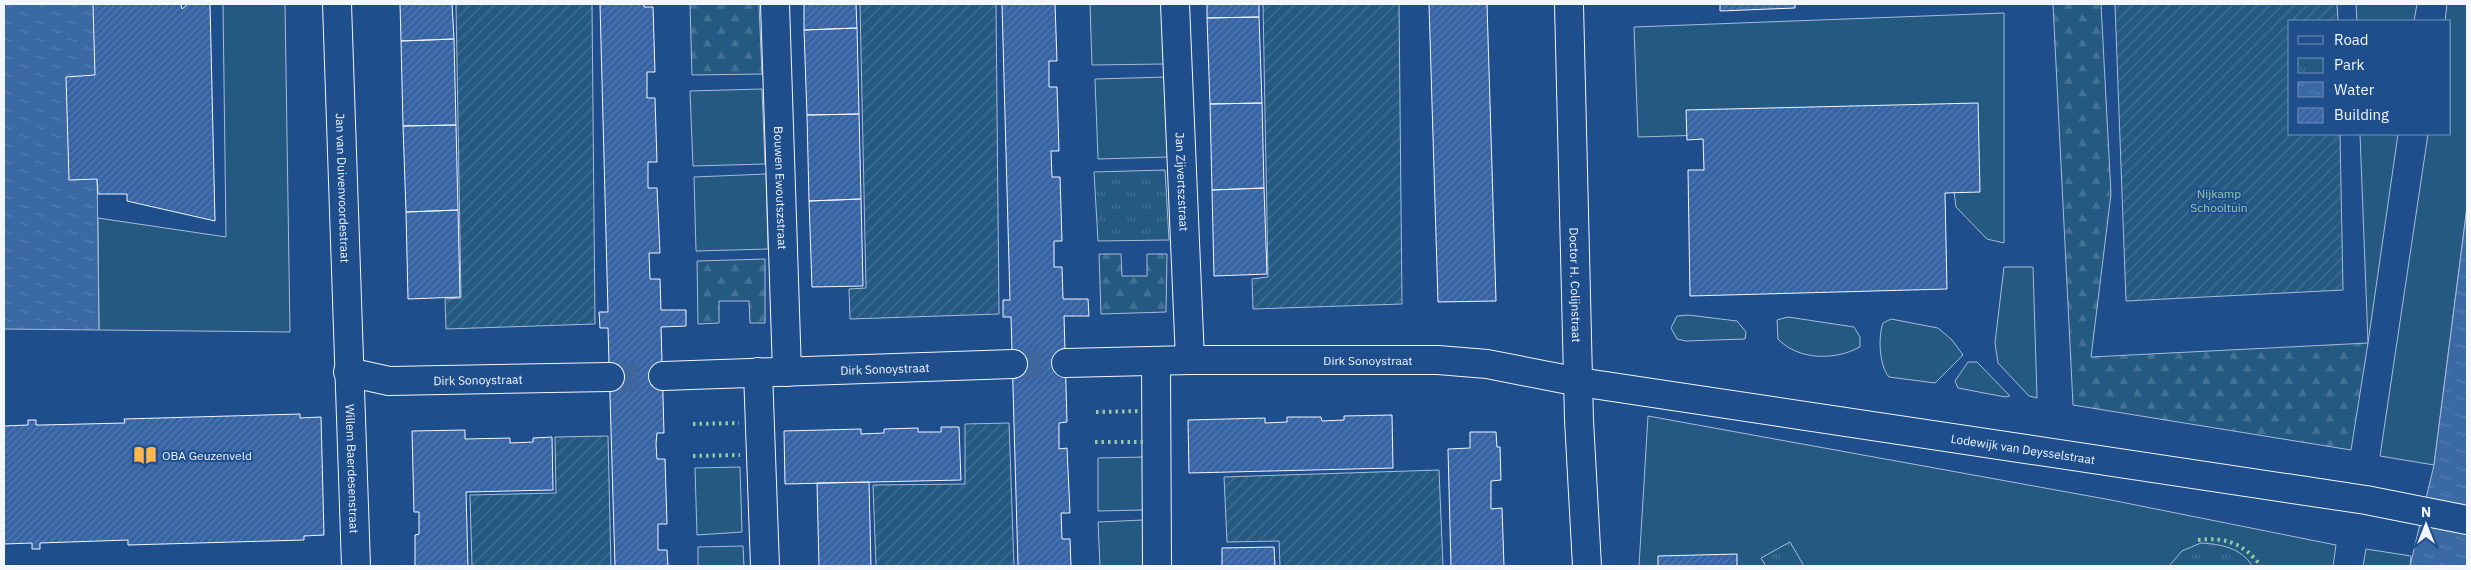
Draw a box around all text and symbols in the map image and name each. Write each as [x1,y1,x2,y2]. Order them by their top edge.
legend [2288,20,2451,135]
text: Road [2334,30,2369,49]
text: Park [2334,55,2364,74]
text: Water [2334,80,2375,99]
text: Building [2334,105,2389,124]
street label: Jan van Duivenvoordestraat [333,113,353,263]
street label: Bouwen Ewoutszstraat [771,126,791,250]
street label: Jan Zijvertszstraat [1173,132,1192,232]
park label: Nijkamp Schooltuin [2190,186,2248,215]
street label: Doctor H. Colijnstraat [1567,227,1585,343]
street label: Dirk Sonoystraat [1323,353,1413,368]
street label: Dirk Sonoystraat [840,359,930,377]
street label: Dirk Sonoystraat [433,371,523,388]
street label: Willem Baerdesenstraat [343,404,362,534]
street label: Lodewijk van Deysselstraat [1950,430,2096,467]
library icon: OBA Geuzenveld [132,442,158,468]
place label: OBA Geuzenveld [162,448,252,463]
north arrow [2401,500,2451,550]
text: N [2421,503,2431,521]

